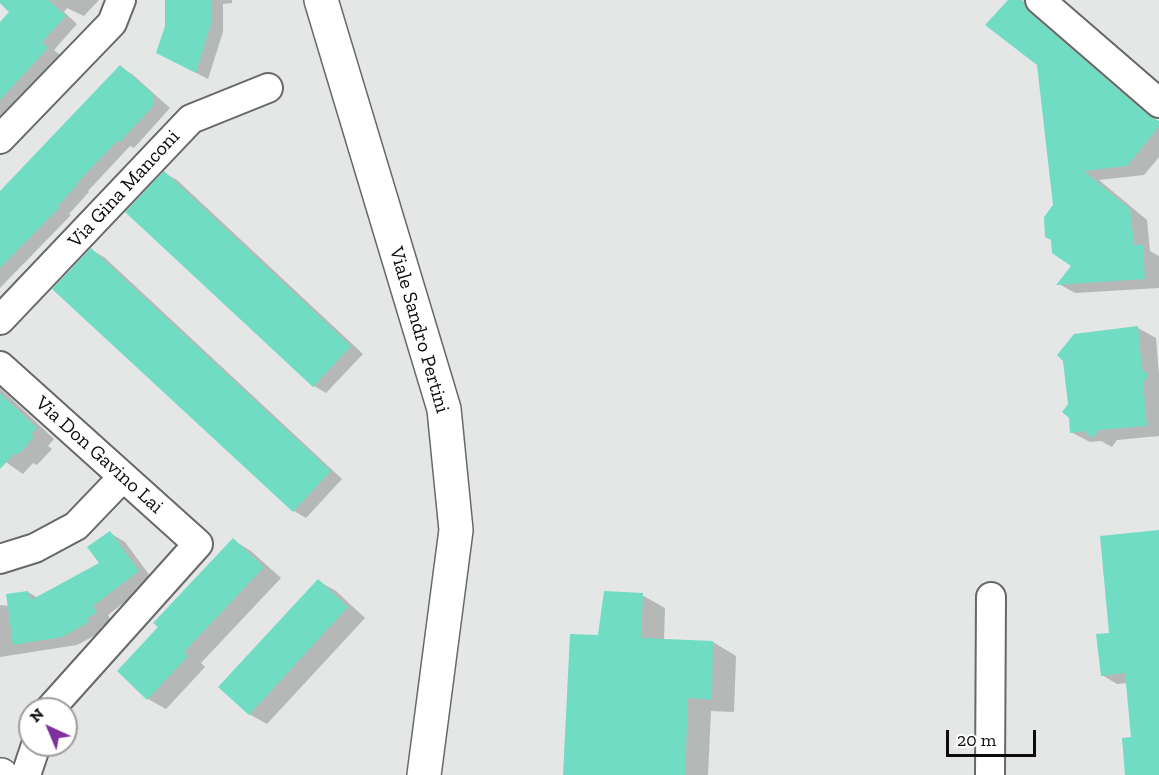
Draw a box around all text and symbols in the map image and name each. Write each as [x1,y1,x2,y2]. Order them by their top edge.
street label: Via Gina Manconi [63,125,185,253]
street label: Viale Sandro Pertini [384,244,454,416]
street label: Via Don Gavino Lai [30,391,168,519]
north arrow [18,697,78,757]
text: N [26,704,48,726]
scale bar [949,718,1039,756]
text: 20 m [957,729,996,751]

